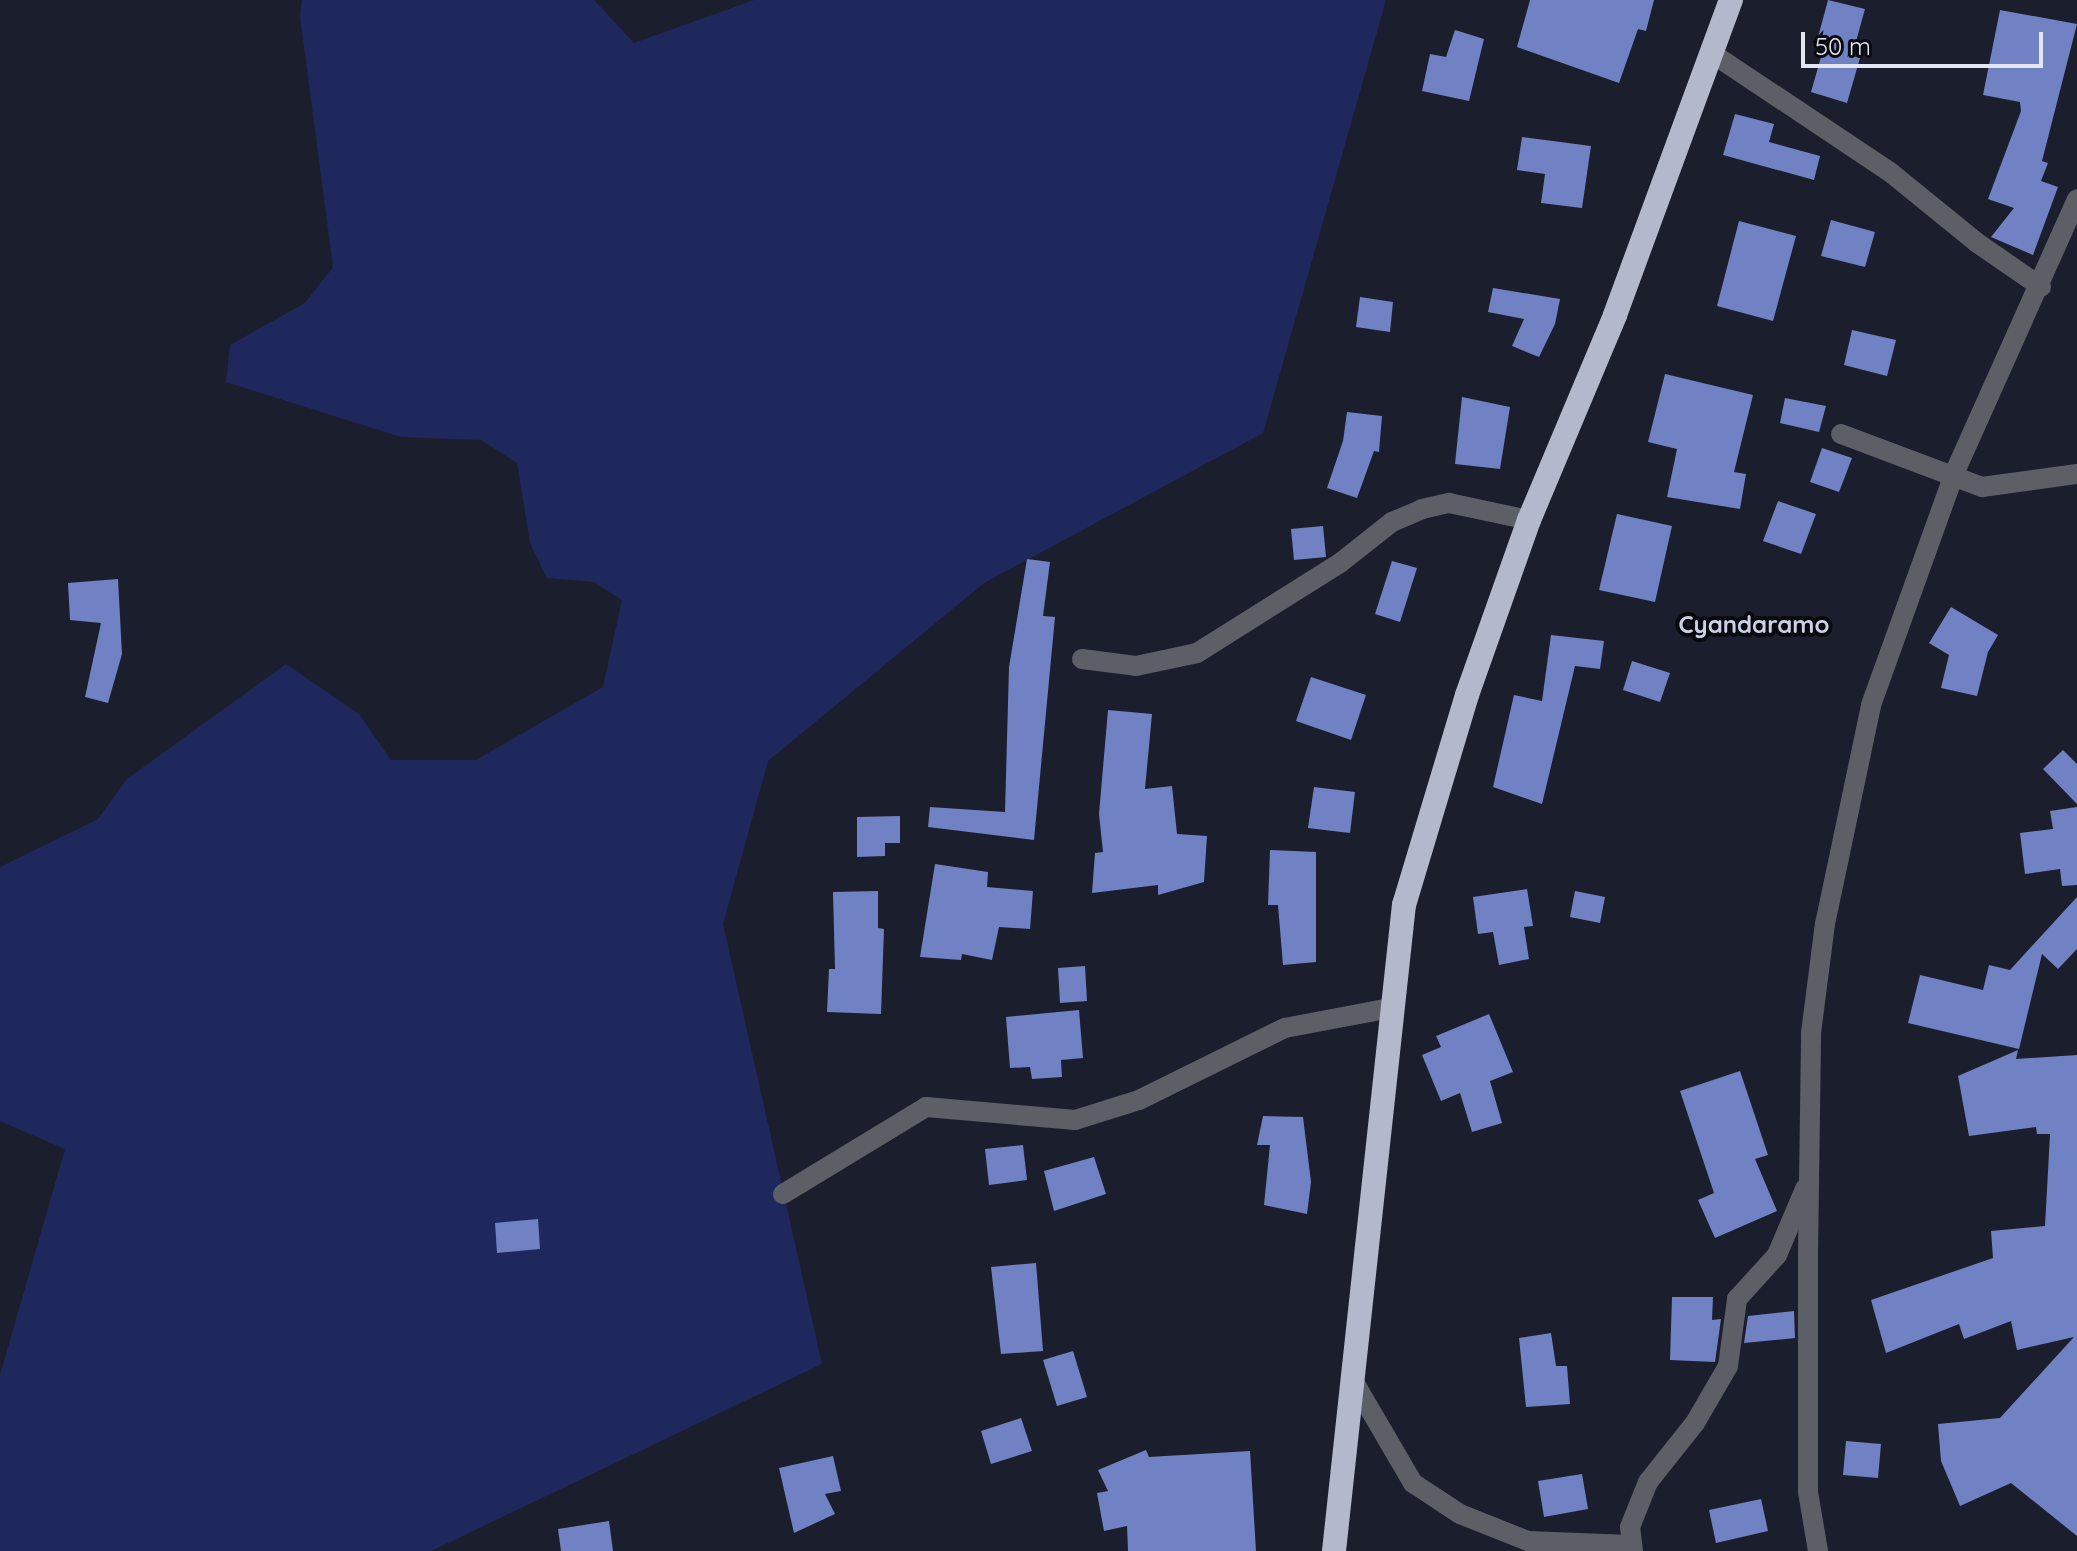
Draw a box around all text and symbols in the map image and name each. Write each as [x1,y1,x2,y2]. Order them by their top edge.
scale bar [1805,16,2047,66]
text: 50 m [1815,31,1871,61]
district label: Cyandaramo [1679,611,1829,639]

